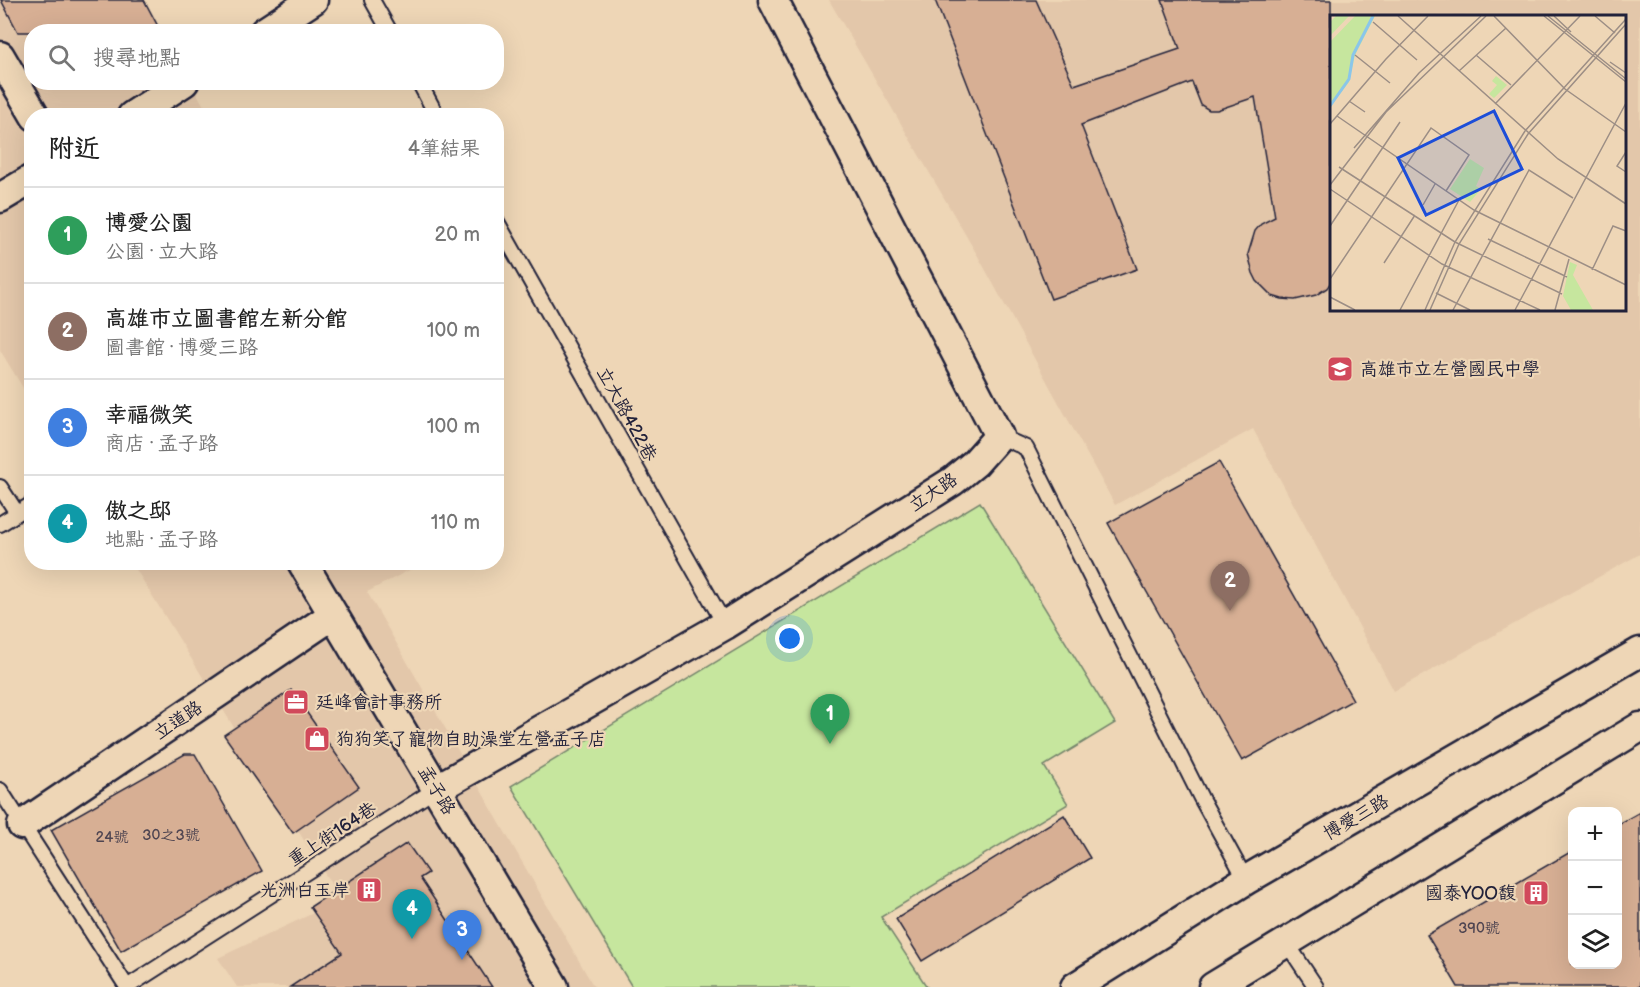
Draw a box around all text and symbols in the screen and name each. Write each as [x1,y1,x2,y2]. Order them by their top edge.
inset map [1330,15,1625,310]
search box [24,24,504,90]
icon: search [45,41,78,74]
text: 搜尋地點 [93,45,181,72]
text: 附近 [48,134,100,165]
text: 4筆結果 [408,137,480,161]
text: 博愛公園 [105,210,193,237]
text: 1 [63,223,72,247]
text: 20 m [435,223,480,247]
text: 公園 · 立大路 [105,240,218,264]
text: 高雄市立圖書館左新分館 [105,306,347,333]
text: 2 [62,319,73,343]
text: 100 m [427,319,480,343]
text: 圖書館 · 博愛三路 [105,336,258,360]
school or university icon: 高雄市立左營國民中學 [1325,354,1355,384]
place label: 高雄市立左營國民中學 [1360,359,1540,380]
street label: 立大路422巷 [592,364,661,465]
text: 幸福微笑 [105,402,193,429]
text: 3 [62,415,73,439]
text: 100 m [427,415,480,439]
text: 商店 · 孟子路 [105,432,218,456]
street label: 立大路 [905,469,962,516]
text: 傲之邸 [105,498,171,525]
text: 4 [62,511,73,535]
text: 110 m [431,511,480,535]
text: 地點 · 孟子路 [105,528,218,552]
pin: 2 [1210,562,1250,611]
your location [775,624,804,653]
office icon: 廷峰會計事務所 [281,687,311,717]
place label: 廷峰會計事務所 [316,692,442,713]
pin: 1 [810,694,850,744]
street label: 立道路 [150,697,207,744]
shop icon: 狗狗笑了寵物自助澡堂左營孟子店 [302,724,332,754]
place label: 狗狗笑了寵物自助澡堂左營孟子店 [336,729,606,750]
street label: 孟子路 [414,762,459,819]
street label: 博愛三路 [1320,790,1393,845]
street label: 重上街164巷 [284,798,380,871]
map controls [1568,807,1622,969]
button: + [1568,807,1622,861]
house number: 30之3號 [142,826,200,845]
house number: 24號 [96,828,128,847]
button: − [1568,861,1622,915]
building icon: 光洲白玉岸 [354,875,384,905]
building icon: 國泰YOO馥 [1521,878,1551,908]
place label: 光洲白玉岸 [260,880,350,901]
place label: 國泰YOO馥 [1425,883,1516,904]
pin: 4 [392,890,432,939]
pin: 3 [442,910,482,960]
button: layers [1568,915,1622,969]
house number: 390號 [1458,919,1500,938]

